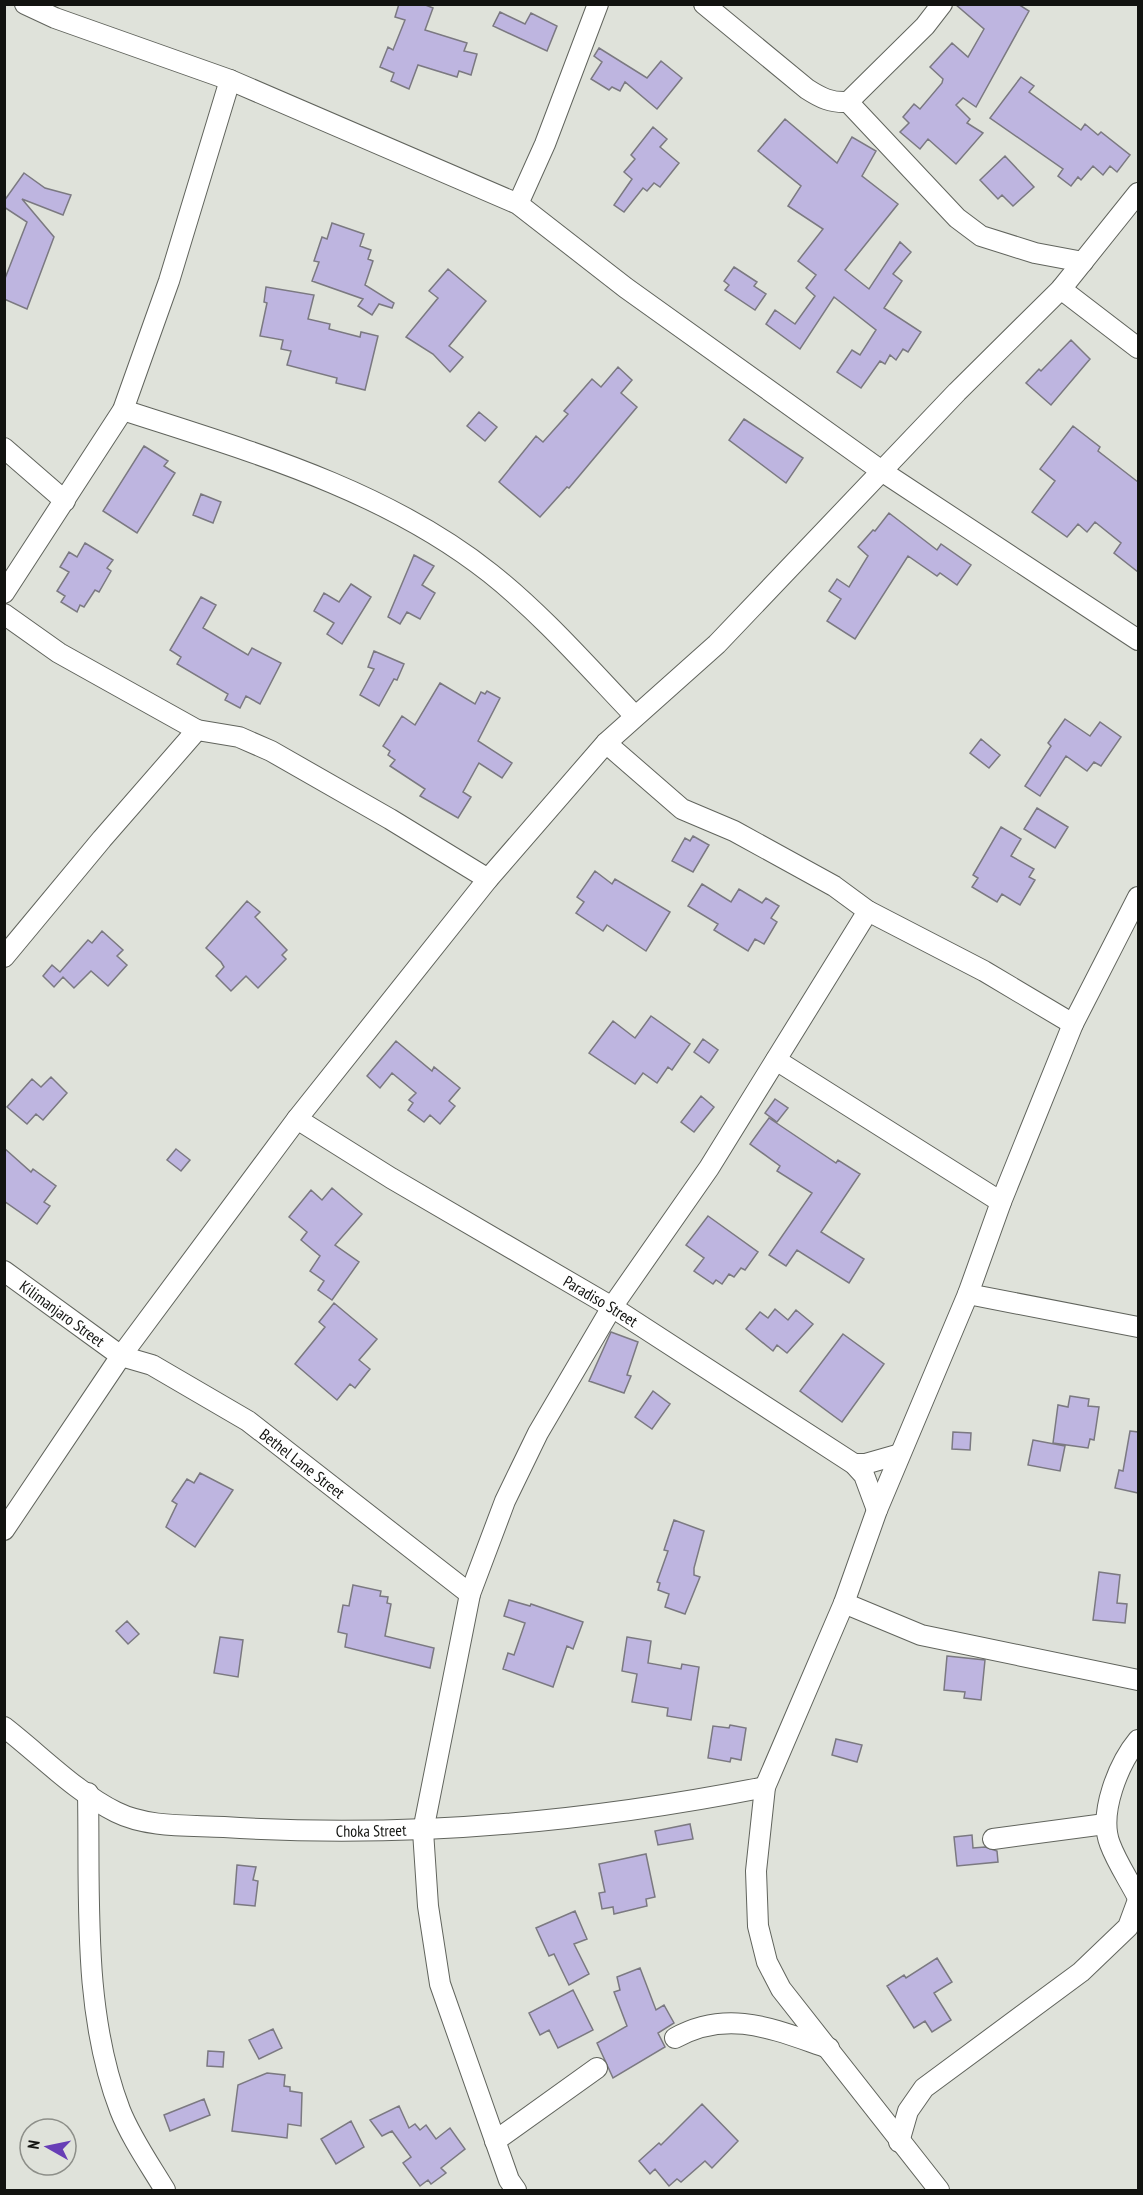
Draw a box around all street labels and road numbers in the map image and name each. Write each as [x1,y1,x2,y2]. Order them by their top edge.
street label: Paradiso Street [560,1271,642,1331]
street label: Kilimanjaro Street [16,1276,109,1351]
street label: Bethel Lane Street [256,1424,349,1503]
street label: Choka Street [336,1820,407,1841]

